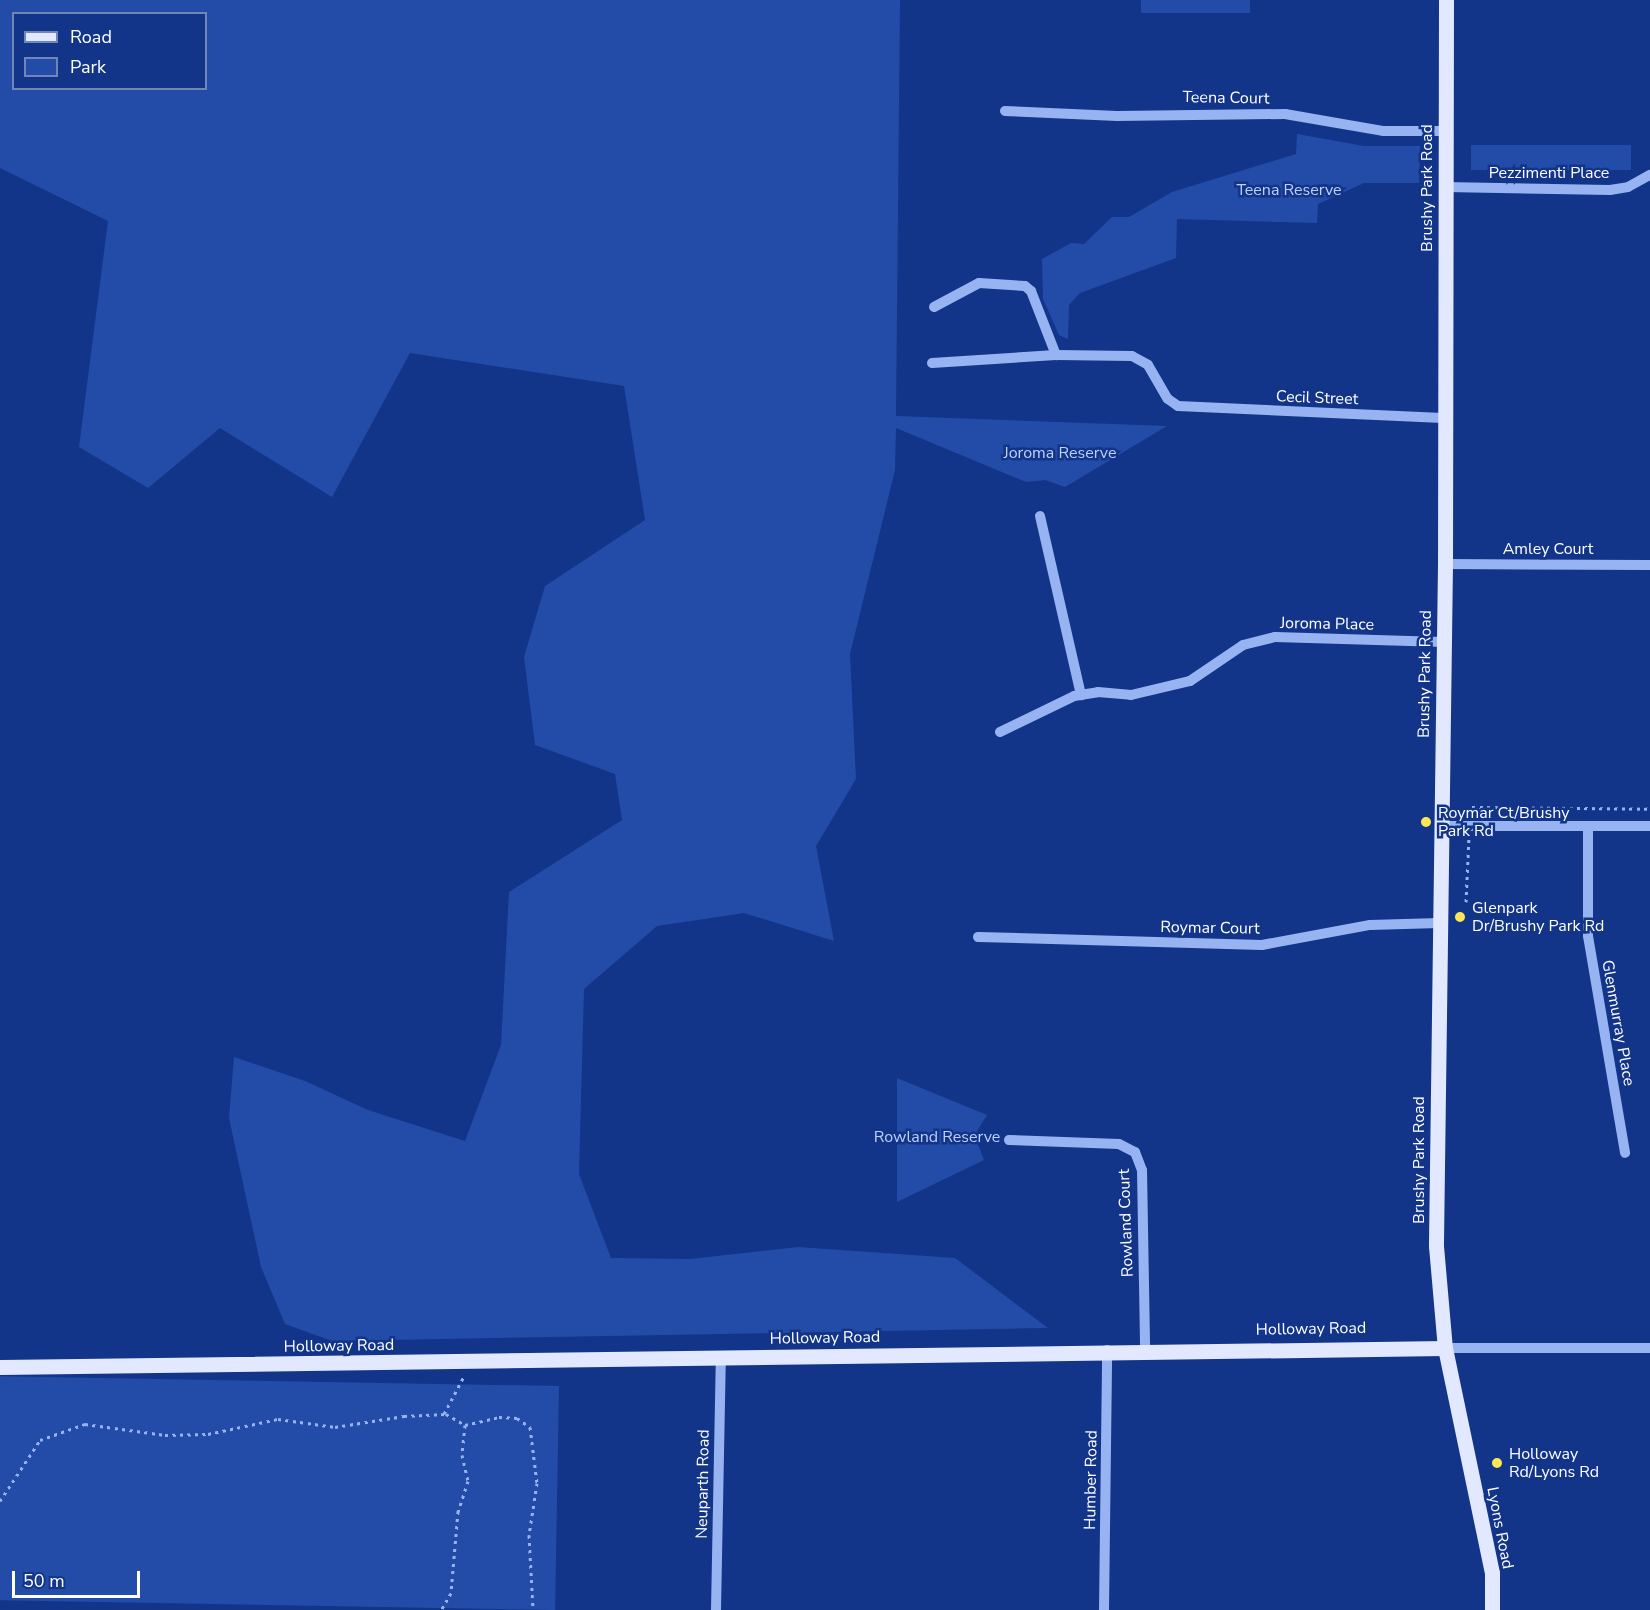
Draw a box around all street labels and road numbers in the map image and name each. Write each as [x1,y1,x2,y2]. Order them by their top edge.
street label: Teena Court [1182,88,1270,108]
street label: Brushy Park Road [1417,124,1437,252]
street label: Pezzimenti Place [1489,163,1609,183]
street label: Cecil Street [1276,387,1358,409]
street label: Amley Court [1503,539,1593,559]
street label: Brushy Park Road [1414,610,1436,738]
street label: Joroma Place [1280,614,1374,634]
street label: Roymar Court [1160,918,1260,938]
street label: Glenmurray Place [1597,958,1639,1088]
street label: Brushy Park Road [1409,1096,1429,1224]
street label: Rowland Court [1115,1169,1137,1277]
street label: Holloway Road [1256,1318,1366,1340]
street label: Holloway Road [770,1327,880,1349]
street label: Holloway Road [284,1335,394,1357]
street label: Neuparth Road [692,1429,714,1539]
street label: Humber Road [1081,1430,1101,1530]
street label: Lyons Road [1483,1485,1517,1571]

